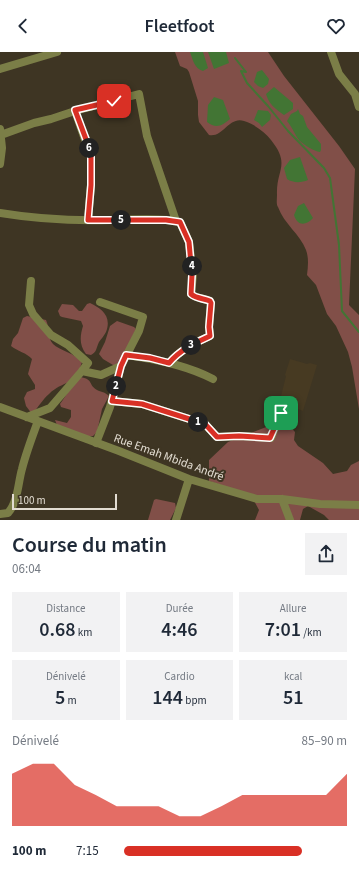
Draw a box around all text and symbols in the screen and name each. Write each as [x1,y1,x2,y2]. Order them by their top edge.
text: Fleetfoot [145,14,214,39]
icon: back [12,15,34,37]
icon: heart [325,15,347,37]
pin [97,84,131,118]
icon: check [103,90,125,112]
pin: 6 [79,138,99,158]
text: 6 [86,140,92,155]
pin: 5 [111,210,131,230]
text: 5 [118,212,124,227]
pin: 4 [182,256,202,276]
text: 4 [189,258,195,273]
pin: 3 [181,335,201,355]
text: 3 [188,337,194,352]
pin: 2 [106,376,126,396]
text: 2 [113,378,119,393]
pin [264,396,298,430]
icon: arrive [270,402,292,424]
pin: 1 [188,412,208,432]
text: 1 [195,414,201,429]
street label: Rue Emah Mbida André [111,430,226,485]
scale bar [12,492,117,511]
text: 100 m [18,493,46,508]
text: Course du matin [12,529,167,561]
button: share [305,533,347,575]
text: 06:04 [12,560,41,578]
text: Distance [46,601,85,616]
text: Durée [166,601,193,616]
text: Allure [280,601,307,616]
text: 0.68 [39,616,76,644]
text: 4:46 [161,616,198,644]
text: 7:01 [265,616,301,644]
text: km [76,625,92,640]
text: /km [301,625,322,640]
text: Dénivelé [46,669,86,684]
text: Cardio [164,669,195,684]
text: kcal [284,669,302,684]
text: 5 [55,684,65,712]
text: 144 [152,684,183,712]
text: 51 [283,684,303,712]
text: m [65,693,77,708]
text: bpm [183,693,207,708]
text: Dénivelé [12,732,59,750]
text: 85–90 m [302,732,347,750]
text: 100 m [12,842,46,860]
text: 7:15 [76,842,99,860]

